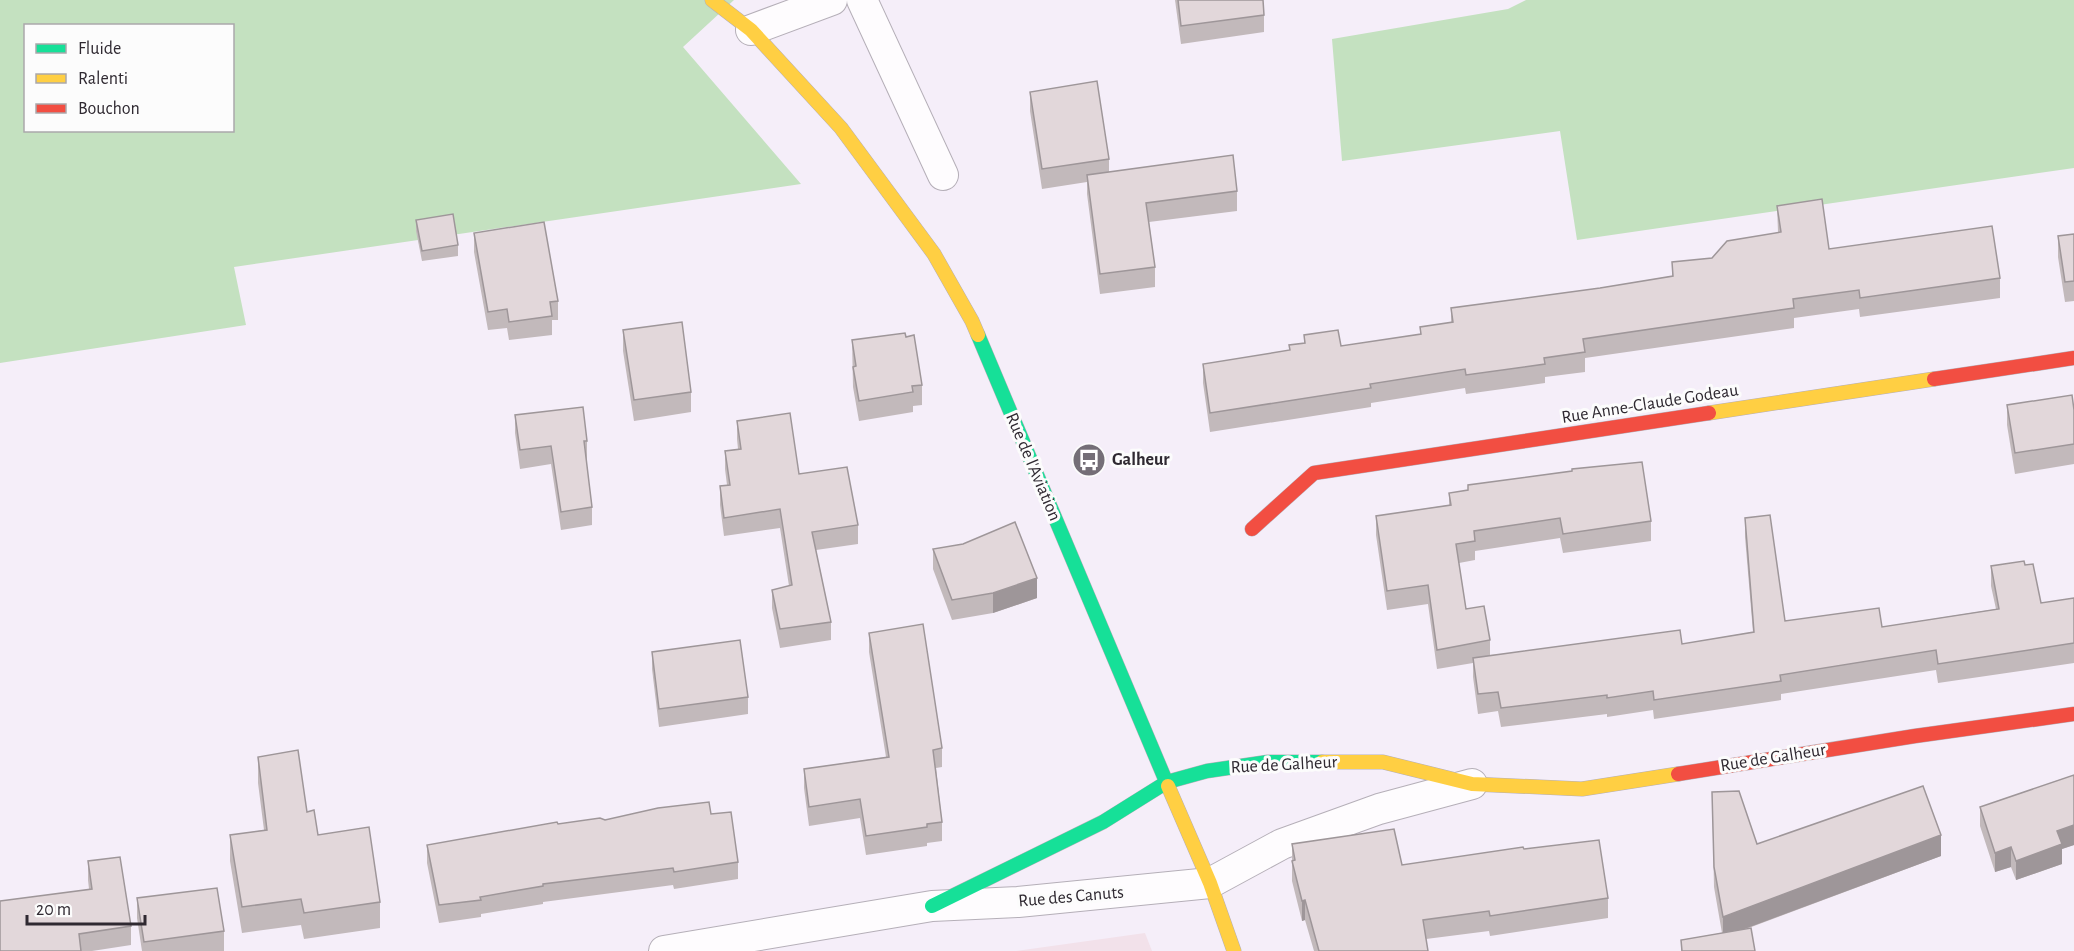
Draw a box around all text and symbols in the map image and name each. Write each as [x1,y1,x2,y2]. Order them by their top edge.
legend [24,24,234,132]
text: Fluide [78,40,121,58]
text: Ralenti [78,70,128,88]
text: Bouchon [78,100,140,118]
street label: Rue Anne-Claude Godeau [1560,381,1740,427]
street label: Rue de l'Aviation [1002,410,1064,524]
bus stop icon: Galheur [1071,442,1107,478]
place label: Galheur [1112,451,1170,469]
street label: Rue de Galheur [1719,741,1827,775]
street label: Rue de Galheur [1230,753,1338,777]
street label: Rue des Canuts [1018,883,1124,911]
scale bar [27,888,146,926]
text: 20 m [36,901,71,919]

